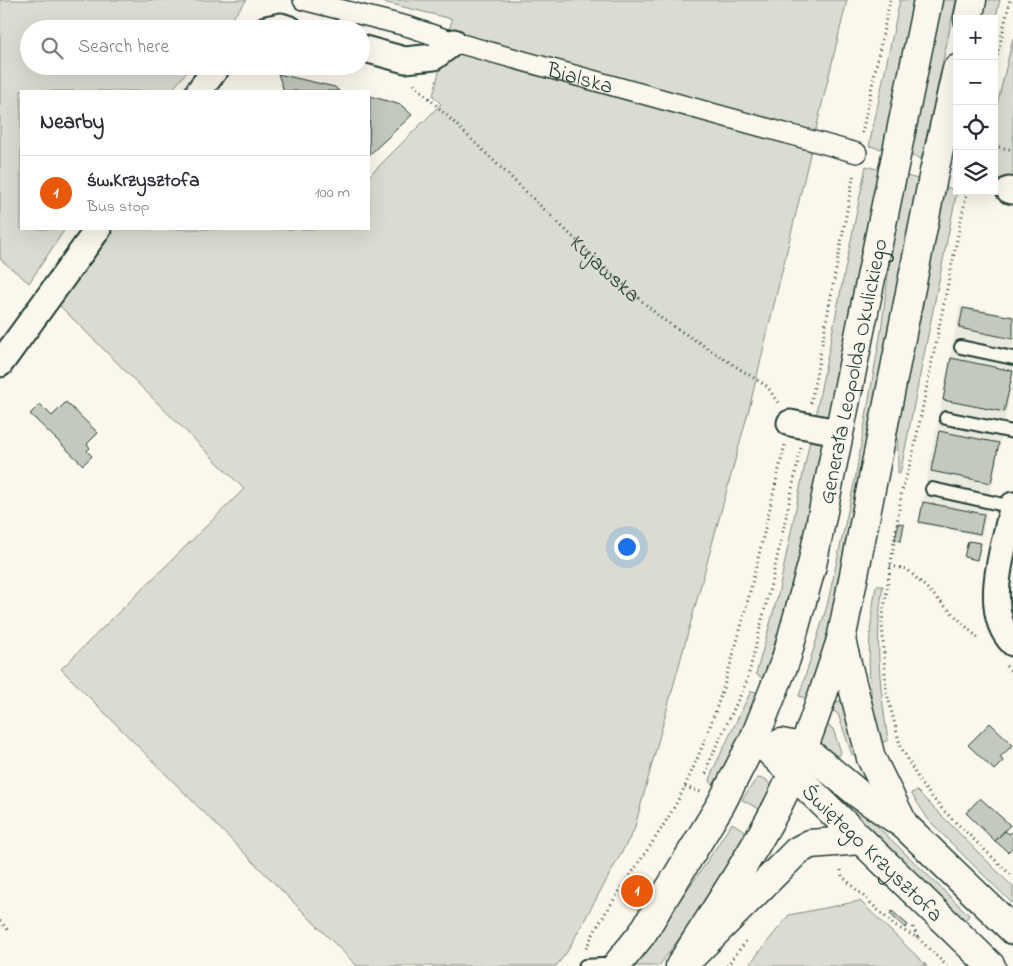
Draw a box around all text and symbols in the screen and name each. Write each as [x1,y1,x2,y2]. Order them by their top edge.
map controls [953,15,998,195]
button: + [953,15,998,60]
search box [20,20,370,75]
icon: search [38,34,66,62]
text: Search here [78,34,169,61]
street label: Bialska [542,55,616,104]
button: − [953,60,998,105]
button: locate [953,105,998,150]
text: Nearby [40,108,104,138]
button: layers [953,150,998,195]
text: św.Krzysztofa [87,168,200,195]
text: 1 [53,181,59,205]
text: 100 m [315,181,350,205]
text: Bus stop [87,195,150,219]
street label: Kujawska [561,229,647,312]
street label: Generała Leopolda Okulickiego [812,236,898,507]
your location [614,534,640,560]
street label: Świętego Krzysztofa [793,778,950,931]
pin: 1 [621,872,653,910]

